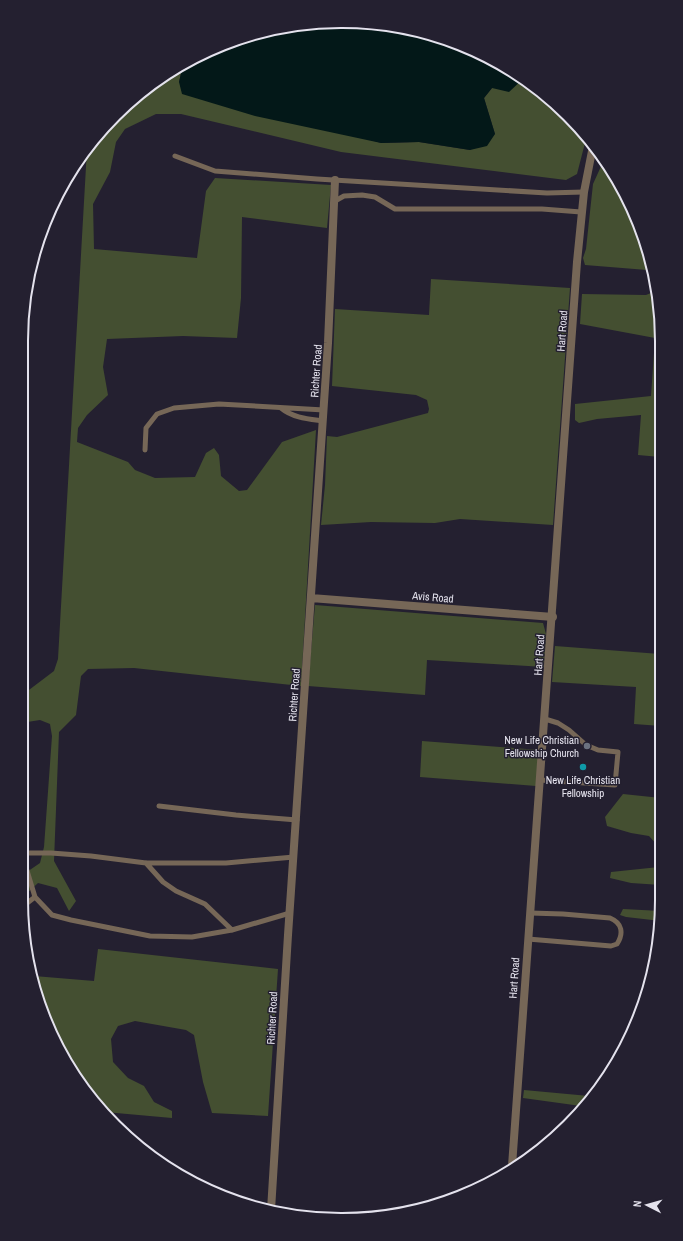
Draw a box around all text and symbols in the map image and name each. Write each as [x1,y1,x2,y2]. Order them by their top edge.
street label: Hart Road [554,310,570,352]
street label: Richter Road [307,344,325,398]
street label: Avis Road [411,588,454,606]
street label: Hart Road [531,634,547,676]
street label: Richter Road [285,668,303,722]
place label: New Life Christian Fellowship Church [504,733,579,760]
marker: New Life Christian Fellowship Church [582,741,592,751]
marker: New Life Christian Fellowship [578,762,588,772]
place label: New Life Christian Fellowship [546,773,620,800]
street label: Hart Road [506,957,522,999]
street label: Richter Road [264,991,280,1045]
north arrow [627,1185,667,1225]
text: N [630,1200,644,1208]

